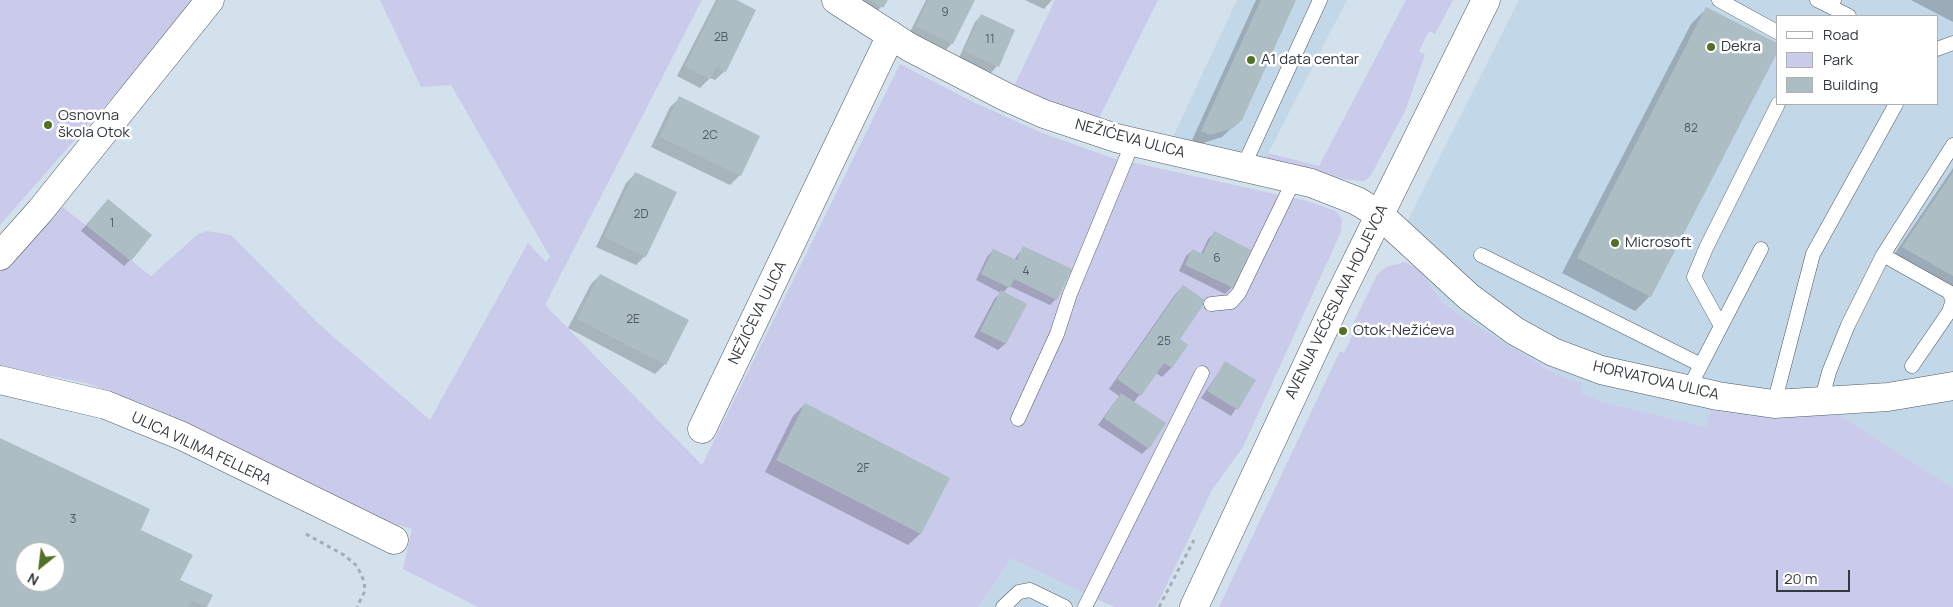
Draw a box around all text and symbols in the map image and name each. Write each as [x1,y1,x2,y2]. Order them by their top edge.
house number: 9 [941,6,949,20]
legend [1776,15,1938,105]
text: Road [1823,24,1859,45]
house number: 2B [714,31,728,45]
house number: 11 [985,33,995,47]
place label: Dekra [1721,38,1761,56]
marker: Dekra [1705,41,1717,53]
text: Park [1823,49,1853,70]
place label: A1 data centar [1261,51,1359,69]
marker: A1 data centar [1245,54,1257,66]
text: Building [1823,74,1878,95]
place label: Osnovna škola Otok [58,107,130,142]
street label: NEŽIĆEVA ULICA [1073,116,1187,162]
marker: Osnovna škola Otok [42,119,54,131]
house number: 82 [1684,122,1698,136]
house number: 2C [702,129,718,143]
street label: AVENIJA VEĆESLAVA HOLJEVCA [1282,202,1392,402]
house number: 2D [634,208,648,222]
house number: 1 [110,217,114,231]
place label: Microsoft [1625,234,1692,252]
marker: Microsoft [1609,237,1621,249]
house number: 6 [1213,252,1221,266]
street label: NEŽIĆEVA ULICA [725,258,791,368]
house number: 4 [1022,265,1030,279]
house number: 2E [626,313,640,327]
place label: Otok-Nežićeva [1353,322,1454,340]
marker: Otok-Nežićeva [1337,325,1349,337]
house number: 25 [1157,335,1171,349]
street label: HORVATOVA ULICA [1591,358,1721,404]
street label: ULICA VILIMA FELLERA [128,409,274,489]
house number: 2F [857,462,869,476]
house number: 3 [70,513,76,527]
north arrow [15,542,65,592]
scale bar [1778,560,1852,592]
text: 20 m [1784,568,1817,589]
text: N [24,569,42,590]

